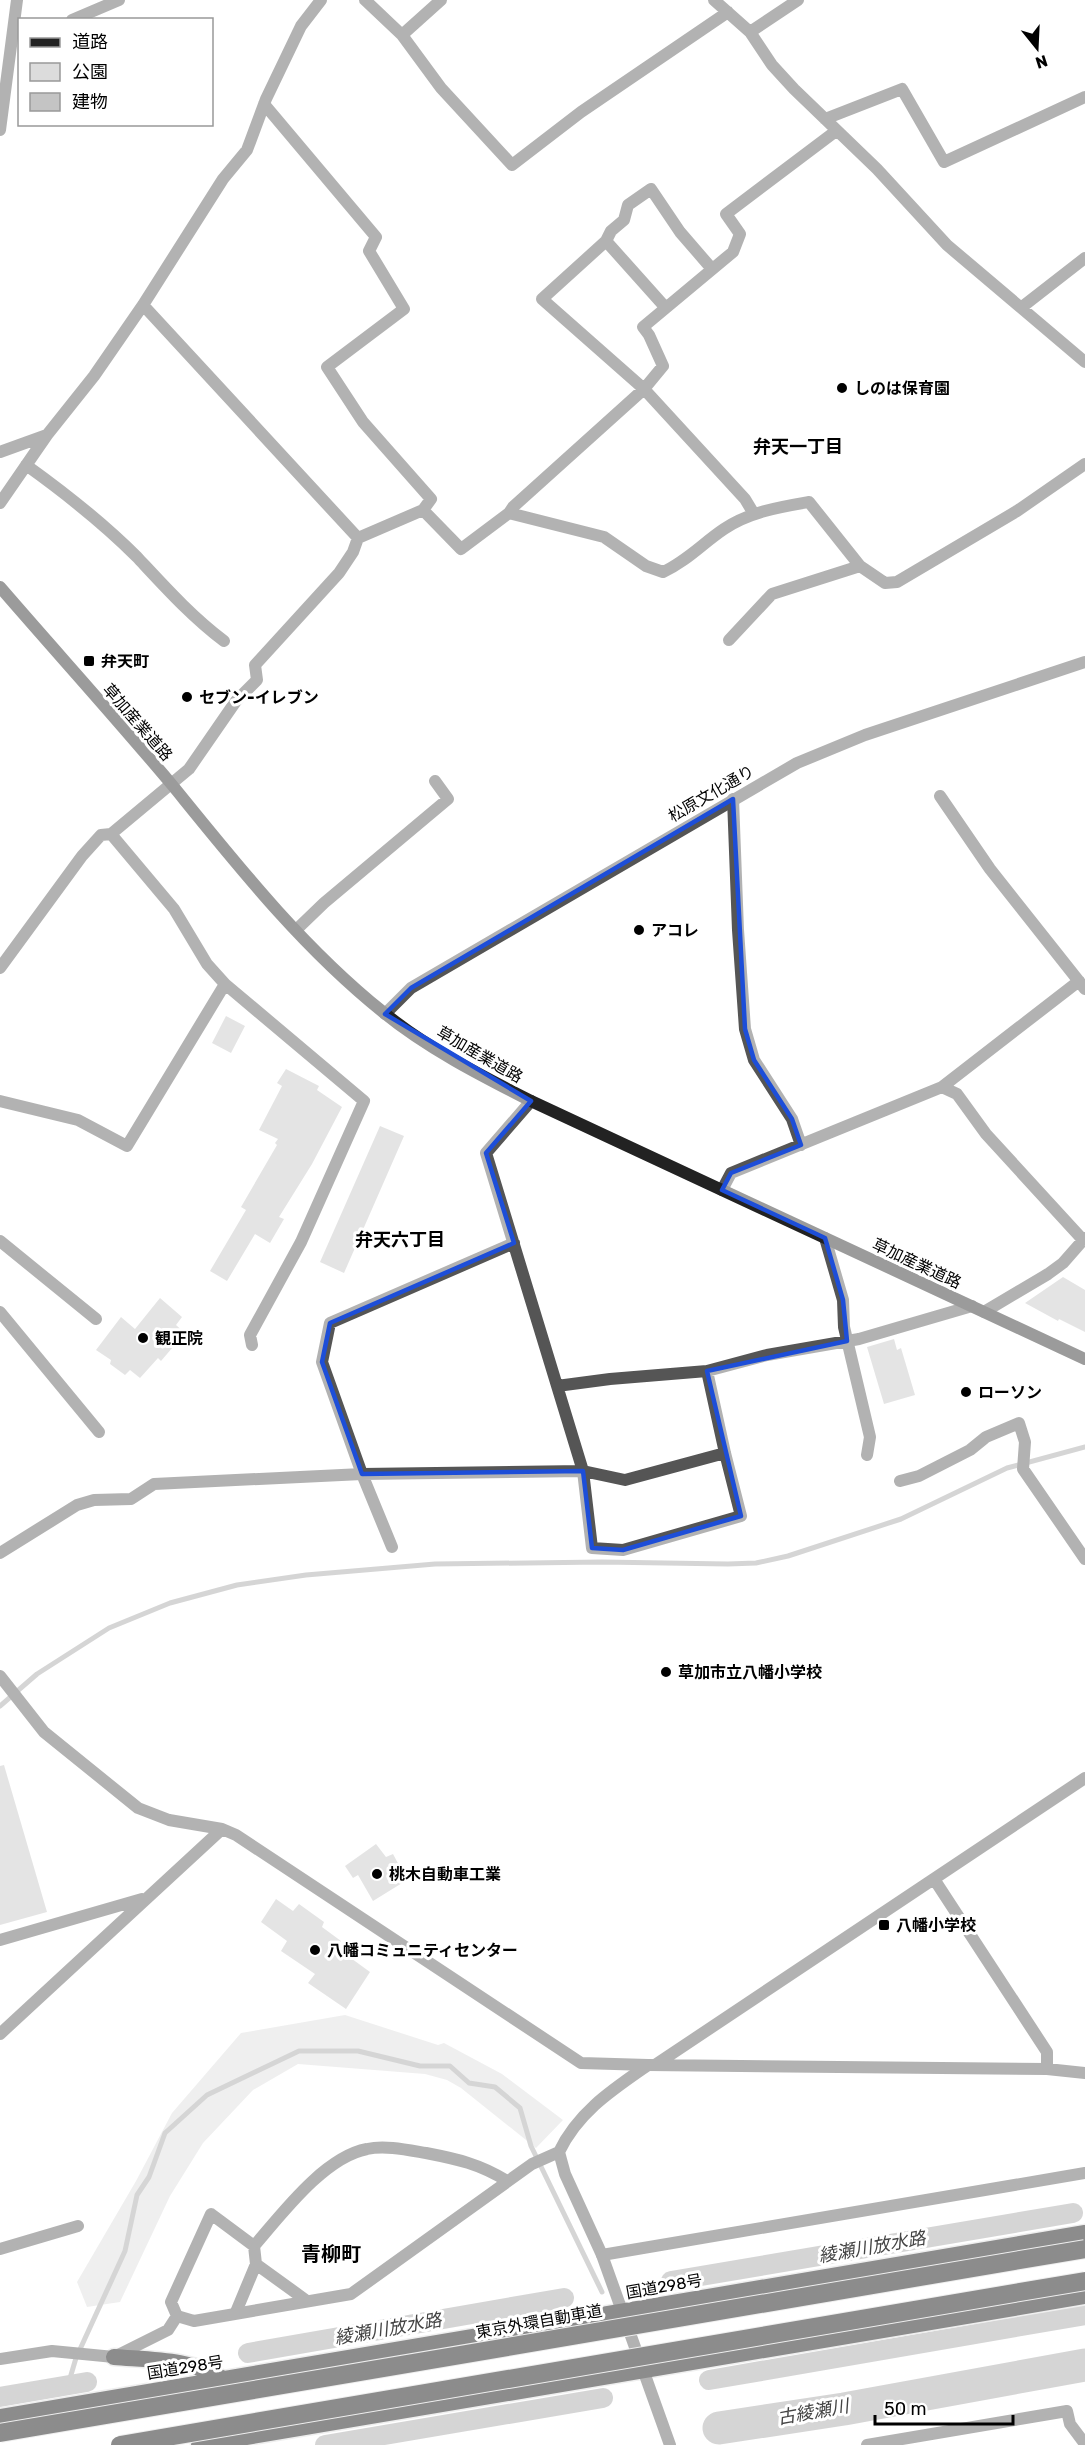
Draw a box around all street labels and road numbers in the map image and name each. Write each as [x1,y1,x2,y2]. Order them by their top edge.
street label: 草加産業道路 [99,680,176,765]
street label: 松原文化通り [665,761,758,826]
street label: 草加産業道路 [433,1022,526,1087]
street label: 草加産業道路 [869,1235,964,1292]
street label: 国道298号 [624,2270,704,2303]
street label: 東京外環自動車道 [474,2301,604,2342]
street label: 国道298号 [146,2352,225,2383]

